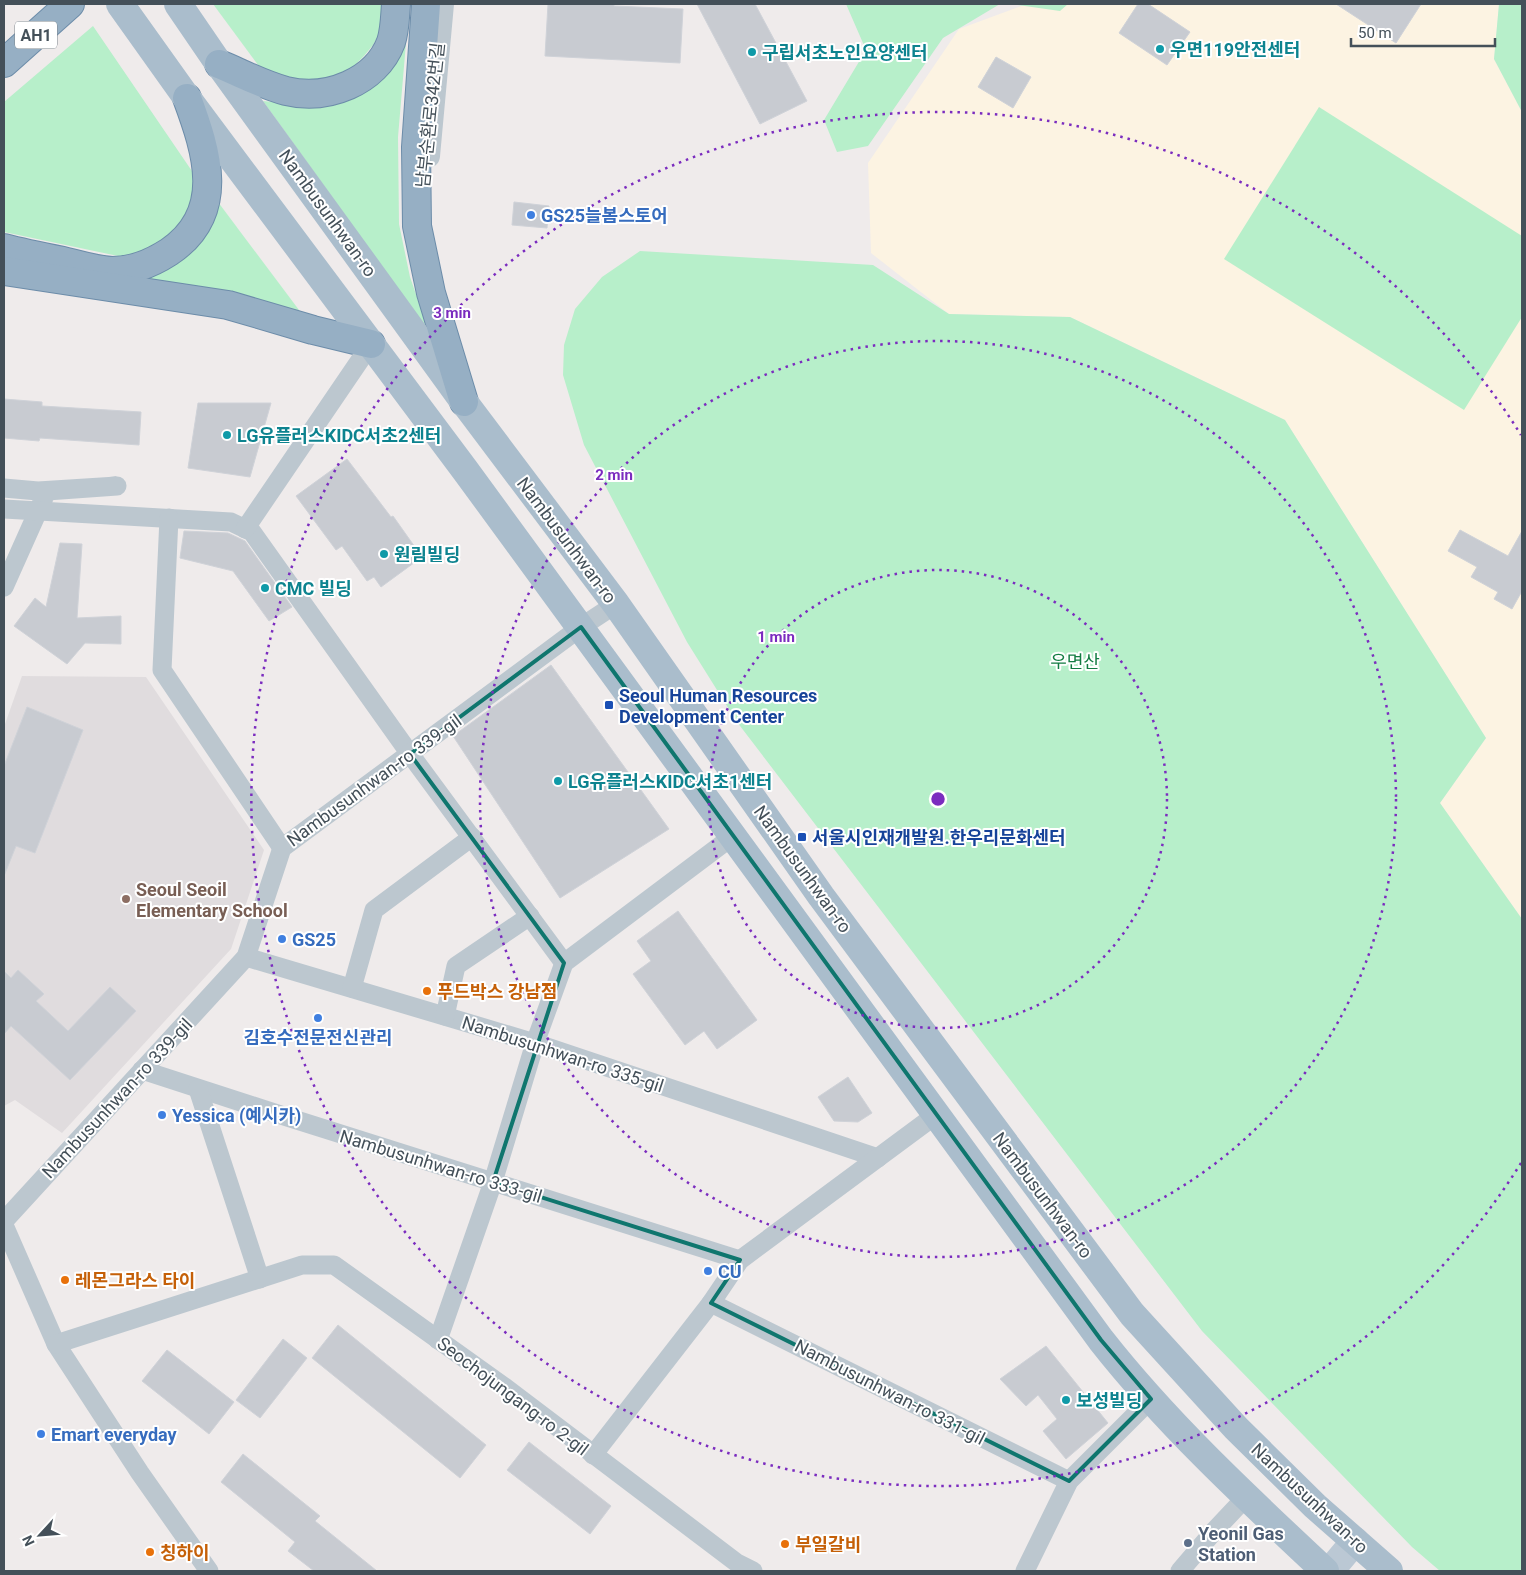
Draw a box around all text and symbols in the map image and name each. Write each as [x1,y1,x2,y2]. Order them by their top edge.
scale bar [1351,15,1495,47]
road number: AH1 [15,22,57,48]
text: 50 m [1358,24,1392,42]
place label: 우면119안전센터 [1170,39,1300,60]
street label: 남부순환로342번길 [412,41,448,189]
place label: 구립서초노인요양센터 [762,42,928,63]
marker: 우면119안전센터 [1154,43,1166,55]
marker: 구립서초노인요양센터 [746,46,758,58]
street label: Nambusunhwan-ro [275,145,381,281]
place label: GS25늘봄스토어 [541,205,668,226]
marker: GS25늘봄스토어 [525,209,537,221]
text: 3 min [433,304,471,322]
place label: LG유플러스KIDC서초2센터 [237,425,441,446]
marker: LG유플러스KIDC서초2센터 [221,429,233,441]
text: 2 min [595,466,633,484]
street label: Nambusunhwan-ro [513,473,621,607]
place label: 원림빌딩 [394,544,460,565]
marker: 원림빌딩 [378,548,390,560]
place label: CMC 빌딩 [275,578,352,599]
marker: CMC 빌딩 [259,582,271,594]
text: 1 min [757,628,795,646]
park label: 우면산 [1050,651,1100,672]
place label: Seoul Human Resources Development Center [619,685,817,727]
marker: Seoul Human Resources Development Center [603,699,615,711]
street label: Nambusunhwan-ro 339-gil [283,710,465,850]
place label: LG유플러스KIDC서초1센터 [568,771,772,792]
marker: LG유플러스KIDC서초1센터 [552,775,564,787]
centre of rings [929,790,947,808]
street label: Nambusunhwan-ro [750,801,856,937]
place label: 서울시인재개발원.한우리문화센터 [812,827,1066,848]
marker: 서울시인재개발원.한우리문화센터 [796,831,808,843]
place label: Seoul Seoil Elementary School [136,879,288,921]
marker: Seoul Seoil Elementary School [120,893,132,905]
place label: GS25 [292,929,336,950]
marker: GS25 [276,933,288,945]
place label: 푸드박스 강남점 [437,981,557,1002]
marker: 푸드박스 강남점 [421,985,433,997]
street label: Nambusunhwan-ro 335-gil [460,1011,666,1097]
marker: 김호수전문전신관리 [312,1012,324,1024]
street label: Nambusunhwan-ro 339-gil [38,1014,196,1182]
place label: 김호수전문전신관리 [243,1027,393,1048]
place label: Yessica (예시카) [172,1105,301,1127]
marker: Yessica (예시카) [156,1109,168,1121]
street label: Nambusunhwan-ro 333-gil [337,1125,545,1207]
street label: Nambusunhwan-ro [989,1128,1097,1262]
place label: CU [718,1261,742,1282]
marker: CU [702,1265,714,1277]
place label: 레몬그라스 타이 [75,1270,195,1291]
marker: 레몬그라스 타이 [59,1274,71,1286]
street label: Seochojungang-ro 2-gil [433,1332,593,1460]
street label: Nambusunhwan-ro 331-gil [791,1335,989,1449]
place label: 보성빌딩 [1076,1390,1142,1411]
marker: 보성빌딩 [1060,1394,1072,1406]
place label: Emart everyday [51,1424,178,1445]
marker: Emart everyday [35,1428,47,1440]
street label: Nambusunhwan-ro [1247,1439,1373,1557]
north arrow [15,1510,65,1560]
place label: Yeonil Gas Station [1198,1523,1284,1565]
text: N [19,1533,38,1549]
place label: 부일갈비 [795,1534,861,1555]
marker: Yeonil Gas Station [1182,1537,1194,1549]
marker: 부일갈비 [779,1538,791,1550]
place label: 칭하이 [160,1542,210,1563]
marker: 칭하이 [144,1546,156,1558]

